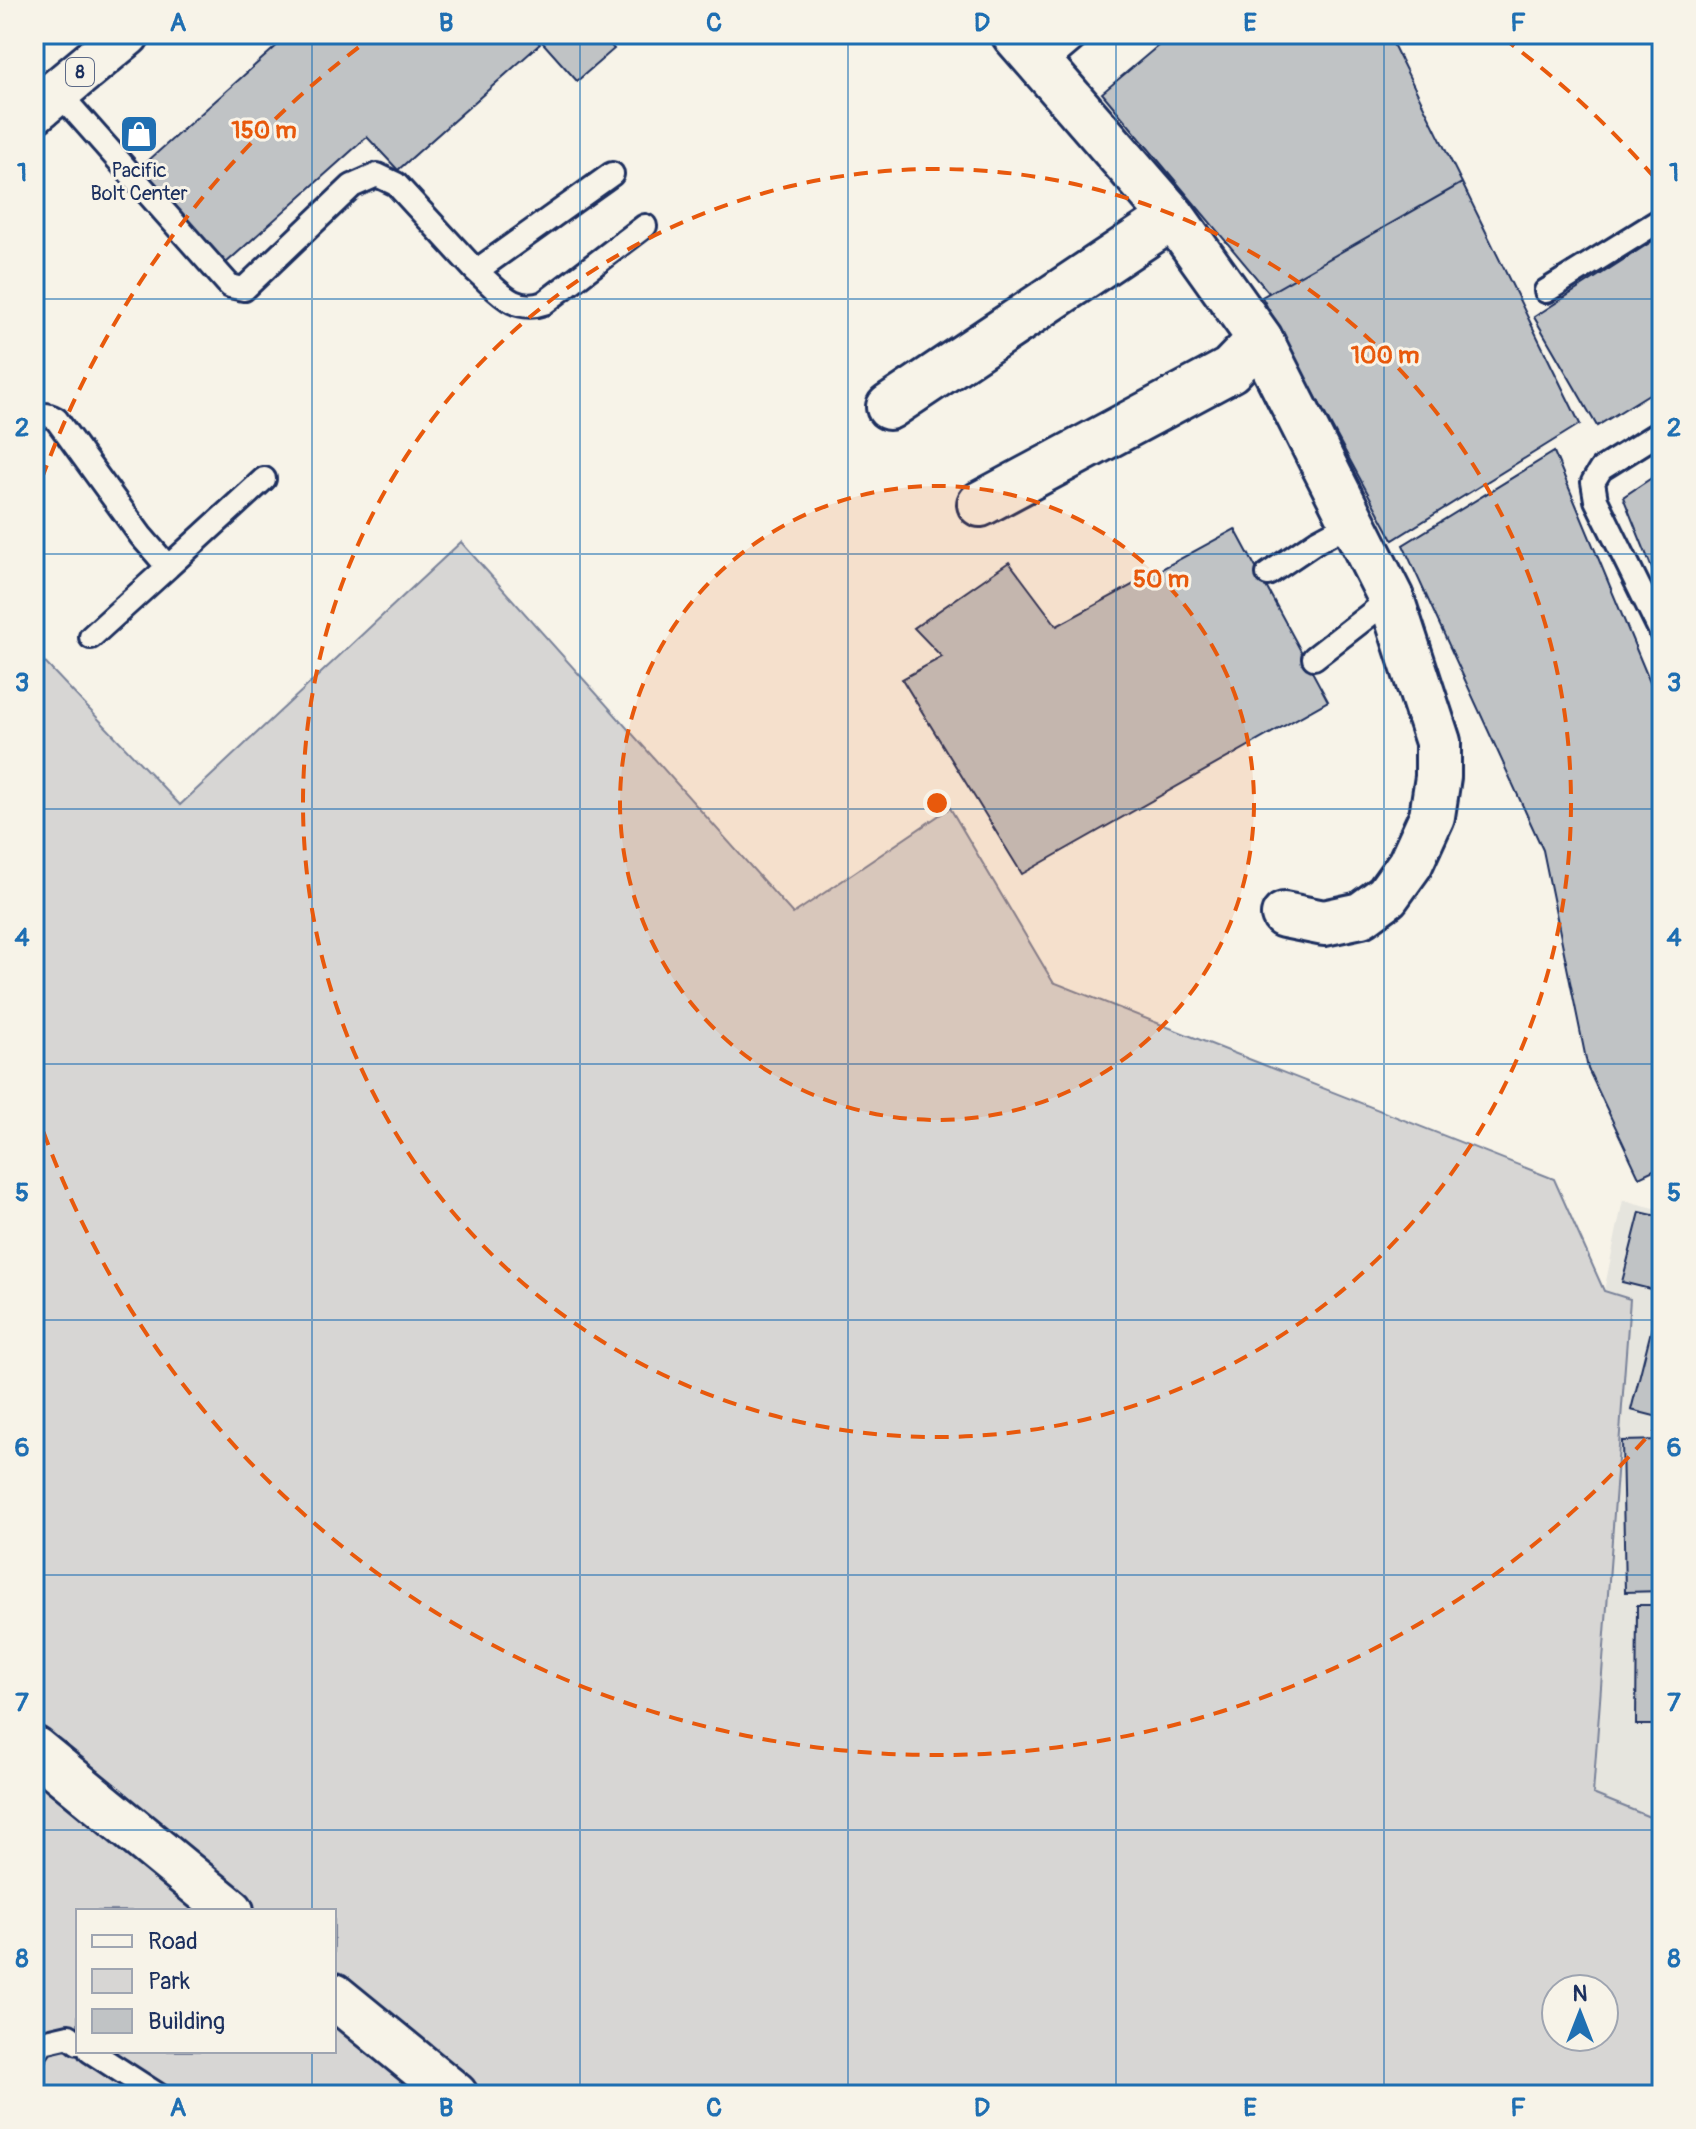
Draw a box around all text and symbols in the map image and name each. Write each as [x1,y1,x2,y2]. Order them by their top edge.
text: A [170,7,187,39]
text: B [439,7,453,39]
text: C [706,7,722,39]
text: D [974,7,990,39]
text: E [1243,7,1257,39]
text: F [1510,7,1526,39]
road number: 8 [66,58,94,86]
shop icon: Pacific Bolt Center [118,113,160,155]
text: 150 m [231,116,297,145]
text: 1 [17,157,27,189]
text: 1 [1669,157,1679,189]
place label: Pacific Bolt Center [90,158,188,206]
text: 100 m [1351,341,1419,370]
text: 2 [15,412,29,444]
text: 2 [1667,412,1681,444]
text: 50 m [1133,565,1189,594]
text: 3 [15,667,29,699]
text: 3 [1667,667,1681,699]
centre of rings [923,789,951,817]
text: 4 [14,922,30,954]
text: 4 [1666,922,1682,954]
text: 5 [15,1177,29,1209]
text: 5 [1667,1177,1681,1209]
text: 6 [14,1432,30,1464]
text: 6 [1666,1432,1682,1464]
text: 7 [15,1687,29,1719]
text: 7 [1667,1687,1681,1719]
legend [76,1909,336,2053]
text: Road [148,1927,198,1956]
text: 8 [15,1943,29,1975]
text: 8 [1667,1943,1681,1975]
text: Park [148,1967,190,1996]
north arrow [1540,1973,1620,2053]
text: N [1573,1980,1588,2008]
text: Building [148,2007,225,2036]
text: A [170,2092,187,2124]
text: B [439,2092,453,2124]
text: C [706,2092,722,2124]
text: D [974,2092,990,2124]
text: E [1243,2092,1257,2124]
text: F [1510,2092,1526,2124]

